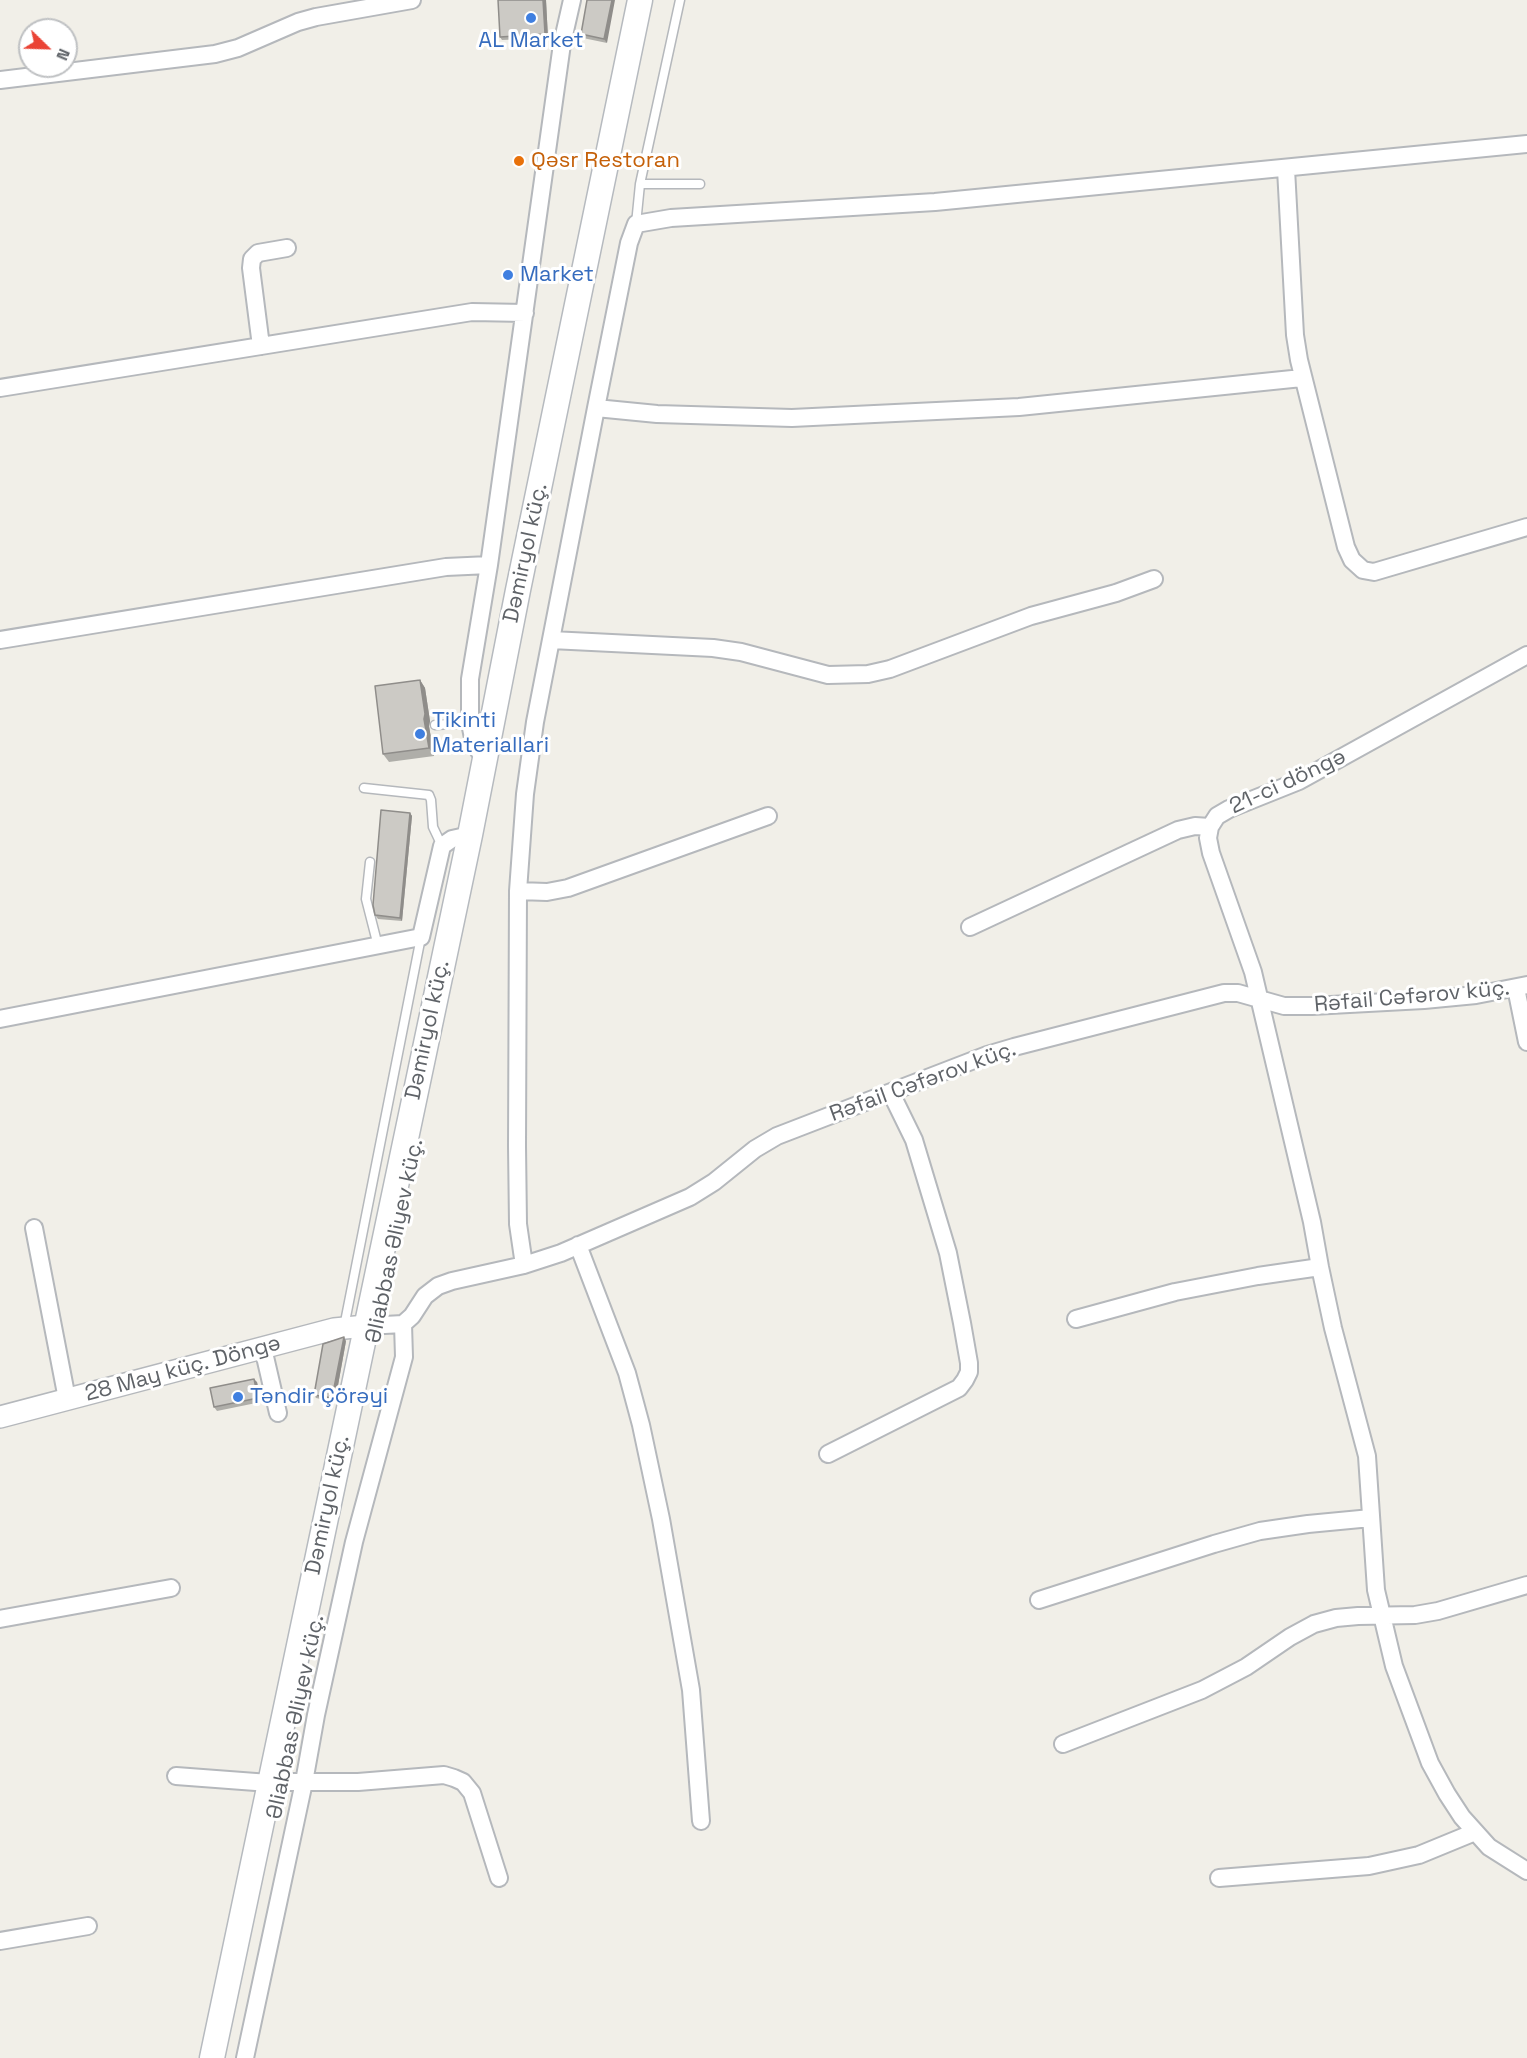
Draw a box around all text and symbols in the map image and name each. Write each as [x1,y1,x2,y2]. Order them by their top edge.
marker: AL Market [524,11,538,25]
north arrow [18,18,78,78]
place label: AL Market [478,28,584,54]
text: N [51,45,75,63]
place label: Qəsr Restoran [531,148,680,174]
marker: Qəsr Restoran [512,154,526,168]
place label: Market [520,262,594,288]
marker: Market [501,268,515,282]
street label: Dəmiryol küç. [498,481,554,625]
place label: Tikinti Materiallari [432,708,549,760]
marker: Tikinti Materiallari [413,727,427,741]
street label: 21-ci döngə [1226,744,1350,820]
street label: Dəmiryol küç. [400,958,456,1102]
street label: Rəfail Cəfərov küç. [1313,975,1511,1019]
street label: Rəfail Cəfərov küç. [826,1036,1020,1128]
street label: Əliabbas Əliyev küç. [360,1136,430,1346]
street label: 28 May küç. Döngə [82,1330,284,1408]
place label: Təndir Çörəyi [250,1384,388,1410]
marker: Təndir Çörəyi [231,1390,245,1404]
street label: Dəmiryol küç. [300,1433,356,1577]
street label: Əliabbas Əliyev küç. [261,1612,331,1822]

